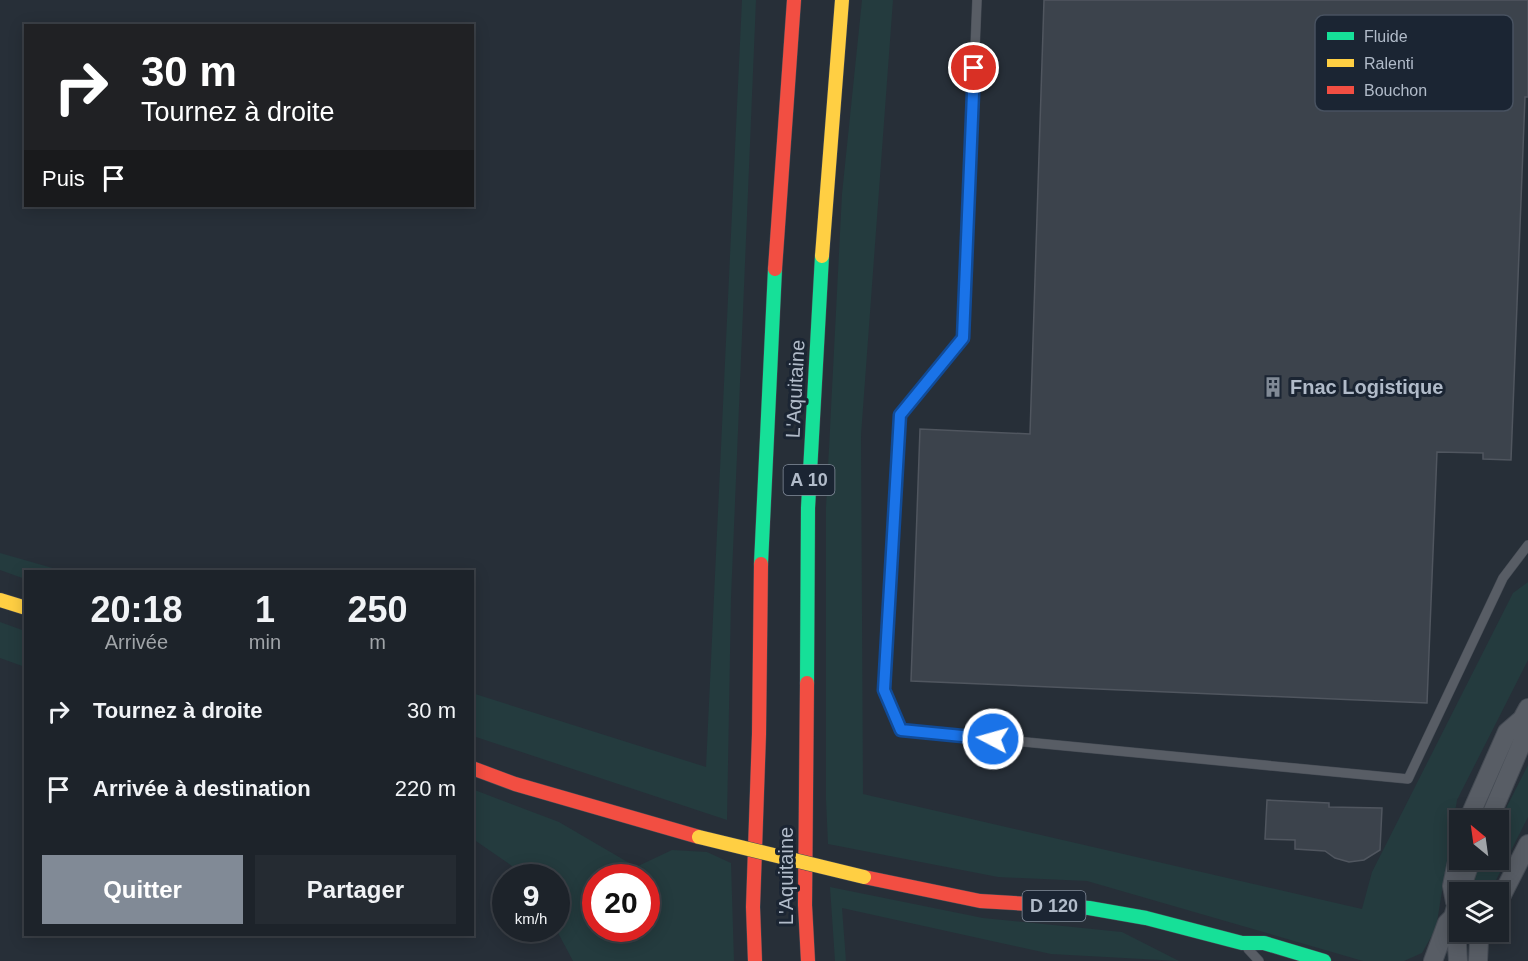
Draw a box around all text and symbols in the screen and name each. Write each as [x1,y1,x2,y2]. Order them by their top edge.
legend [1315,15,1513,111]
text: Fluide [1364,28,1408,45]
pin [948,42,999,93]
icon: right [42,48,120,126]
text: 30 m [141,48,237,95]
icon: arrive [957,51,990,84]
text: Ralenti [1364,55,1414,72]
text: Bouchon [1364,82,1427,99]
text: Tournez à droite [141,97,335,127]
icon: arrive [97,162,130,195]
text: Puis [42,166,85,191]
street label: L'Aquitaine [781,339,809,439]
building icon: Fnac Logistique [1261,375,1285,399]
place label: Fnac Logistique [1290,376,1443,398]
road number: A 10 [784,465,834,495]
text: 20:18 [90,589,182,630]
text: 1 [255,589,275,630]
text: 250 [347,589,408,630]
text: Arrivée [105,631,168,653]
text: min [249,631,281,653]
text: m [369,631,386,653]
icon: right [42,695,75,728]
text: Tournez à droite [93,698,263,723]
text: 30 m [407,698,456,723]
position arrow [961,707,1025,771]
icon: arrive [42,773,75,806]
text: Arrivée à destination [93,776,311,801]
text: 220 m [395,776,456,801]
north arrow [1449,810,1509,870]
map controls [1449,810,1509,942]
street label: L'Aquitaine [775,827,797,925]
button: Quitter [42,855,243,924]
button: Partager [255,855,456,924]
speed limit sign: 20 [582,864,660,942]
text: 9 [523,879,539,912]
button: layers [1449,882,1509,942]
road number: D 120 [1022,891,1086,921]
text: km/h [515,910,547,927]

